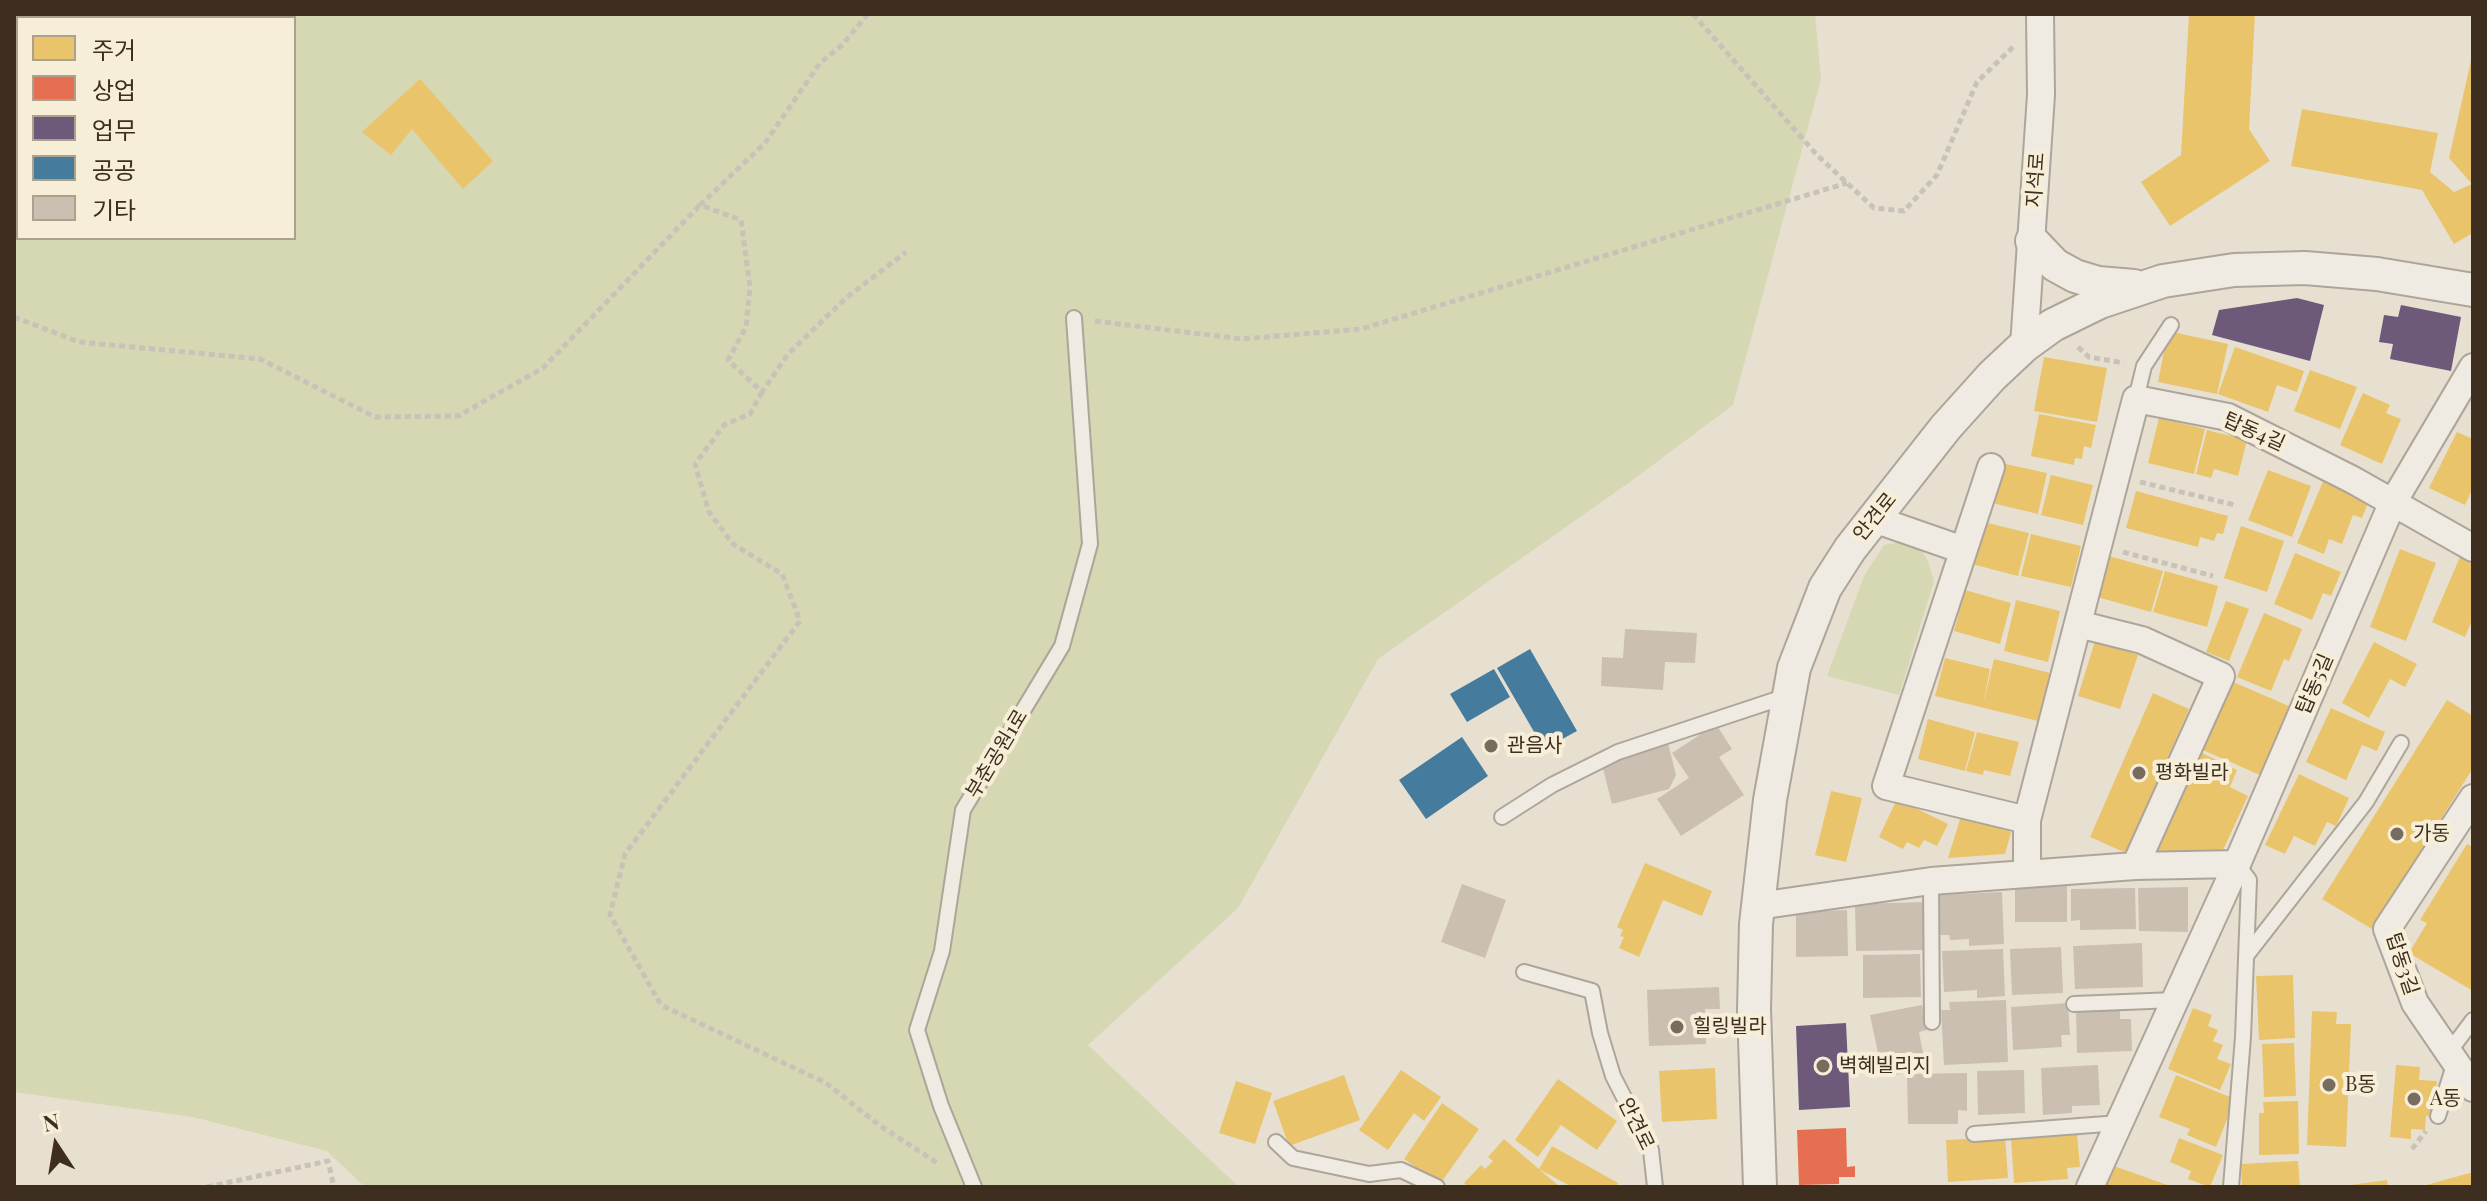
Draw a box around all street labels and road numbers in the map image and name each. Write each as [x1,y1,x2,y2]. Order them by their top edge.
street label: 지석로 [2022,152,2050,208]
street label: 탑동4길 [2219,408,2289,456]
street label: 안견로 [1848,488,1902,546]
street label: 탑동5길 [2292,650,2338,718]
street label: 부춘공원1로 [961,705,1033,803]
street label: 탑동3길 [2381,930,2423,998]
street label: 안견로 [1613,1094,1659,1154]

